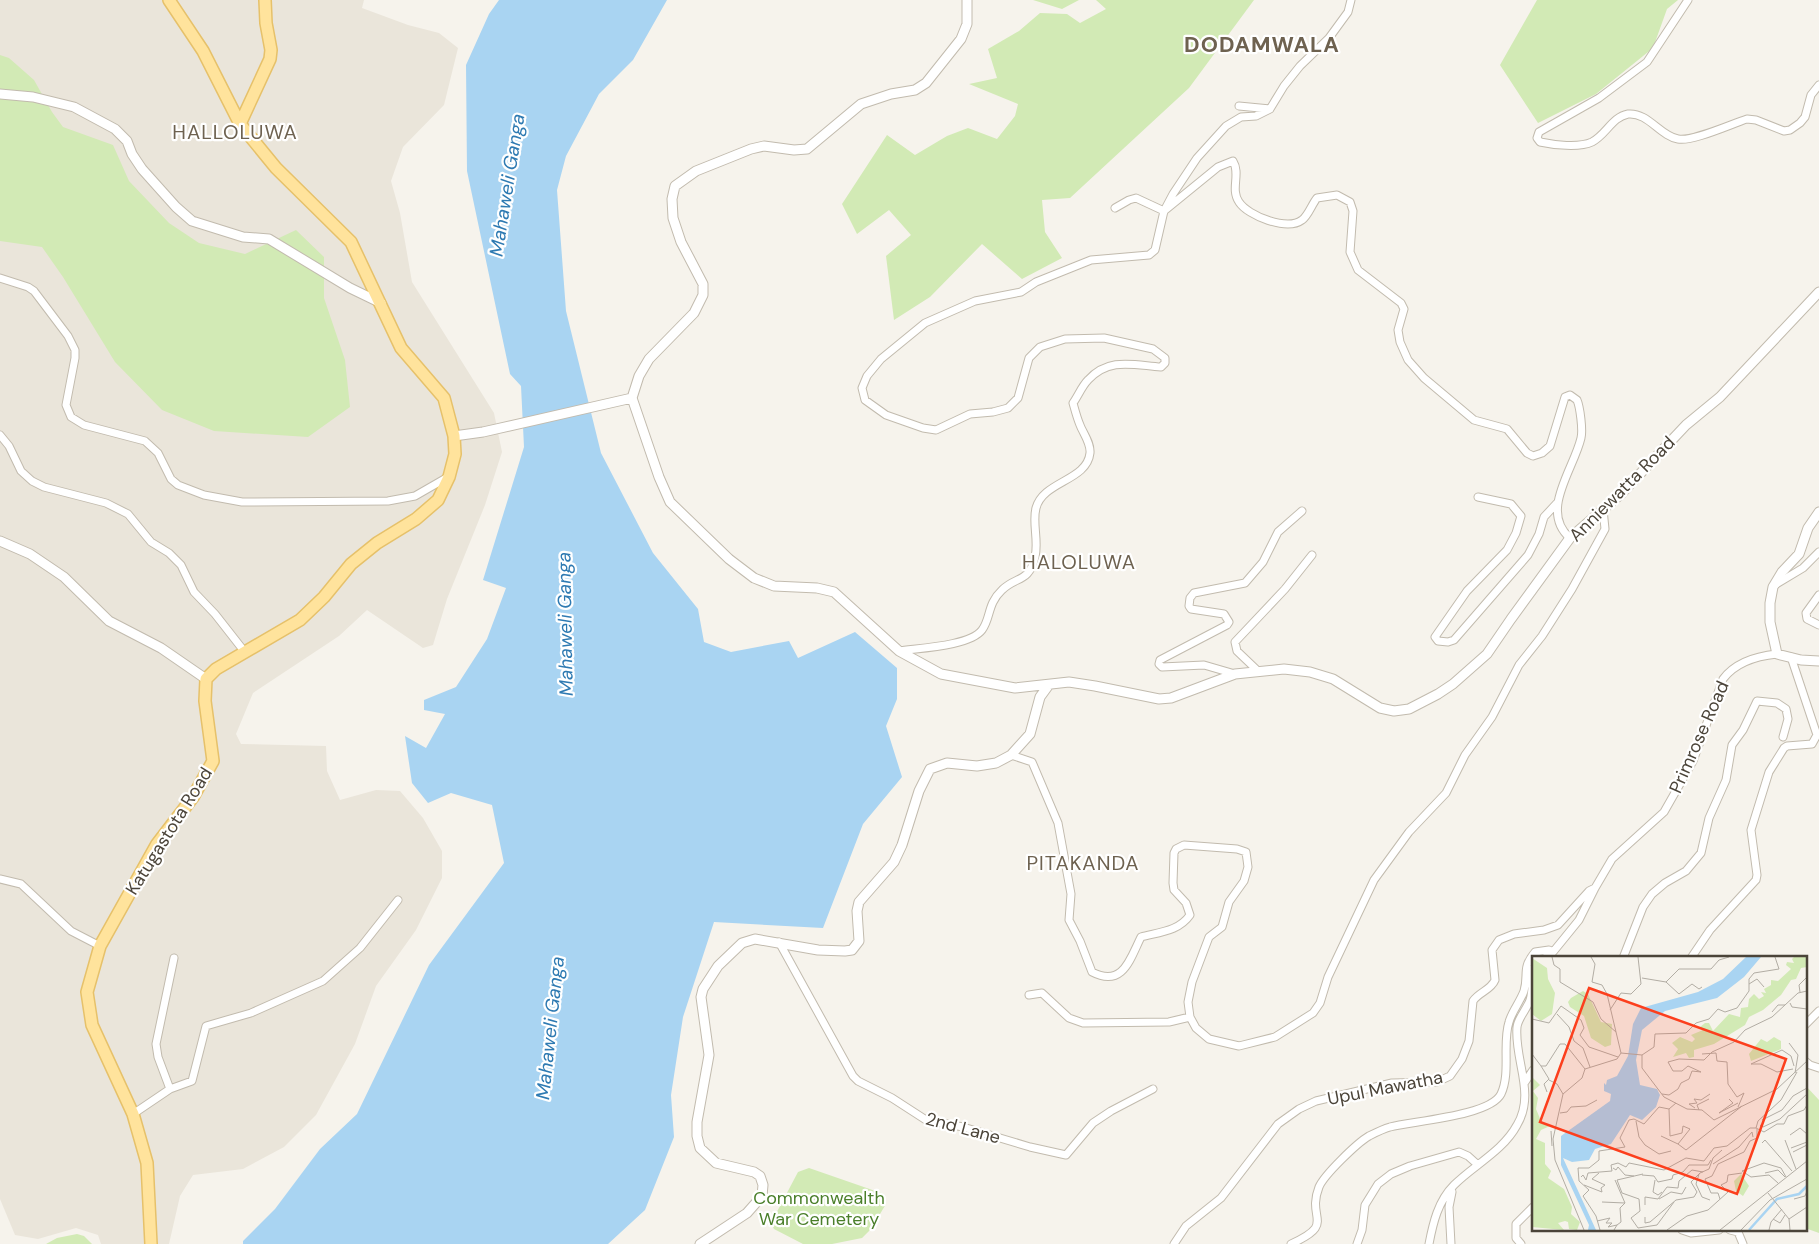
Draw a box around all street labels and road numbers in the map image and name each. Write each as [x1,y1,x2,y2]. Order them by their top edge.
street label: Anniewatta Road [1564,431,1680,547]
street label: Primrose Road [1664,677,1734,797]
street label: Katugastota Road [120,763,218,899]
street label: Upul Mawatha [1325,1065,1445,1111]
street label: 2nd Lane [923,1106,1003,1150]

